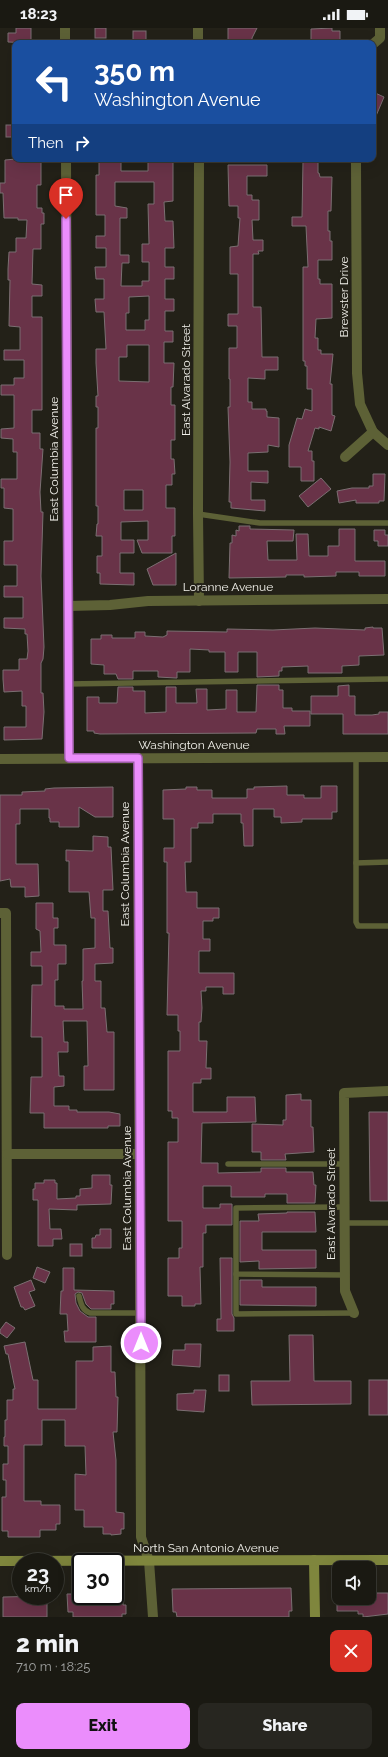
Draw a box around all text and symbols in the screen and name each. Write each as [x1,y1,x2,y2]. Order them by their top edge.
text: 18:23 [20,5,57,23]
text: 350 m [94,55,175,88]
icon: left [28,56,80,108]
text: Washington Avenue [94,89,261,110]
icon: right [71,132,93,154]
text: Then [28,134,63,152]
pin [49,178,83,219]
icon: arrive [55,184,77,206]
street label: Brewster Drive [337,257,351,337]
street label: East Alvarado Street [179,324,193,436]
street label: East Columbia Avenue [47,397,61,521]
street label: Loranne Avenue [183,580,273,594]
street label: Washington Avenue [138,738,250,752]
street label: East Columbia Avenue [118,802,132,926]
street label: East Columbia Avenue [120,1126,134,1250]
street label: East Alvarado Street [324,1148,338,1260]
position arrow [120,1322,162,1364]
street label: North San Antonio Avenue [133,1541,279,1555]
speed limit sign: 30 [72,1553,124,1605]
map controls [332,1561,376,1605]
button: sound [332,1561,376,1605]
text: 23 [27,1562,49,1586]
text: km/h [25,1583,51,1594]
text: 2 min [16,1629,79,1658]
button: close [330,1630,372,1672]
text: 710 m · 18:25 [16,1659,90,1674]
button: Exit [16,1703,190,1749]
button: Share [198,1703,372,1749]

